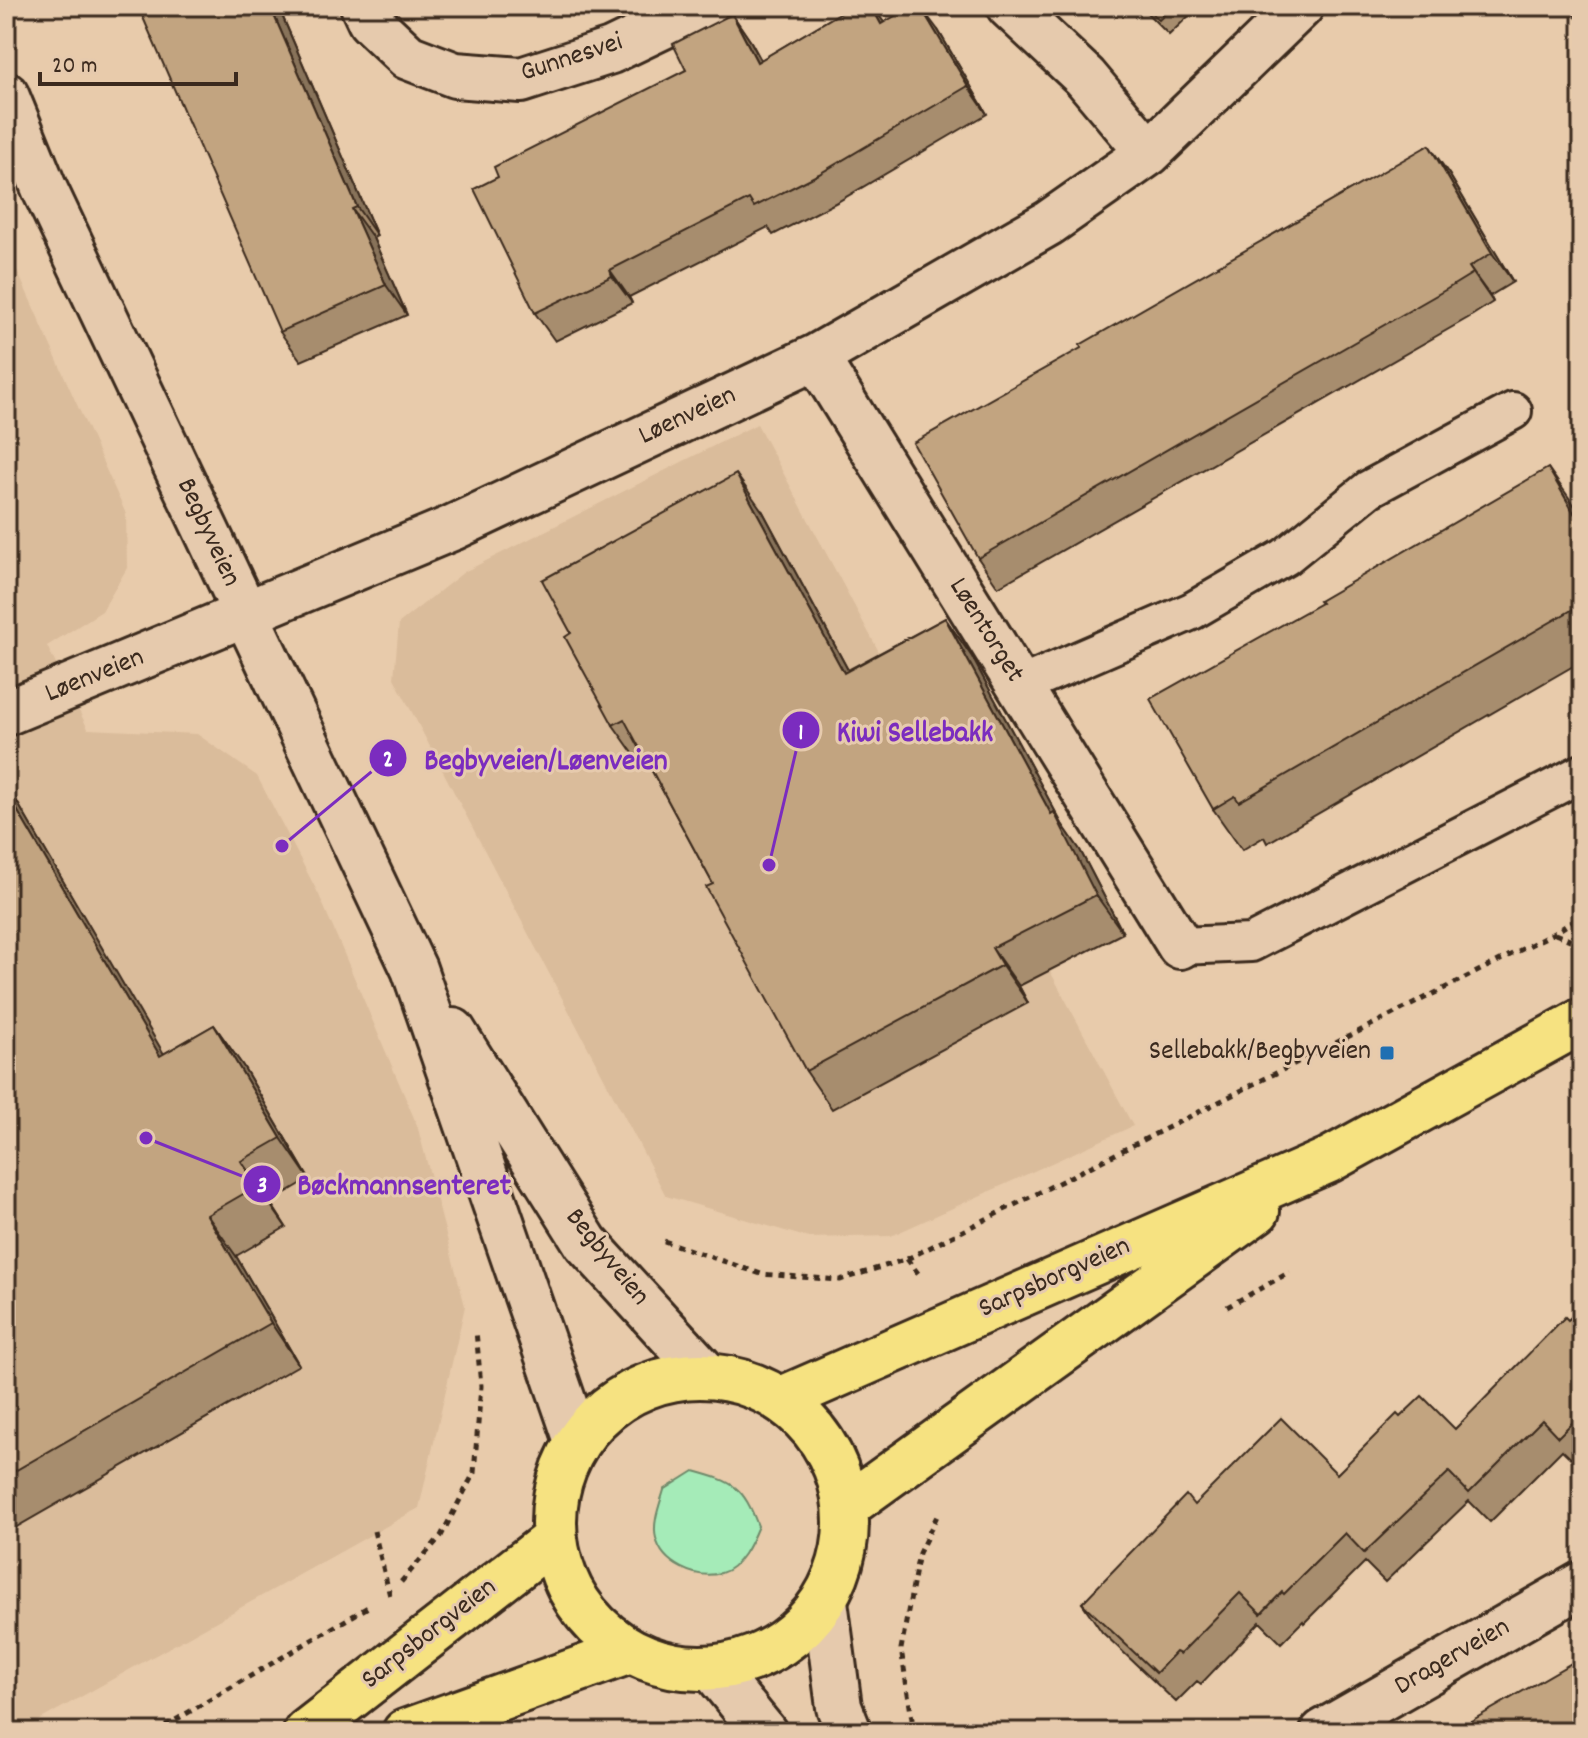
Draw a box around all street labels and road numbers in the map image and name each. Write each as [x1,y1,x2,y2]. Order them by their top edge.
street label: Gunnesvei [516,24,628,94]
street label: Løenveien [633,377,743,457]
street label: Begbyveien [164,472,250,594]
street label: Løentorget [937,571,1033,691]
street label: Løenveien [40,639,150,715]
street label: Begbyveien [554,1200,658,1316]
street label: Sarpsborgveien [973,1228,1137,1330]
street label: Sarpsborgveien [354,1569,506,1701]
street label: Dragerveien [1388,1609,1518,1707]

